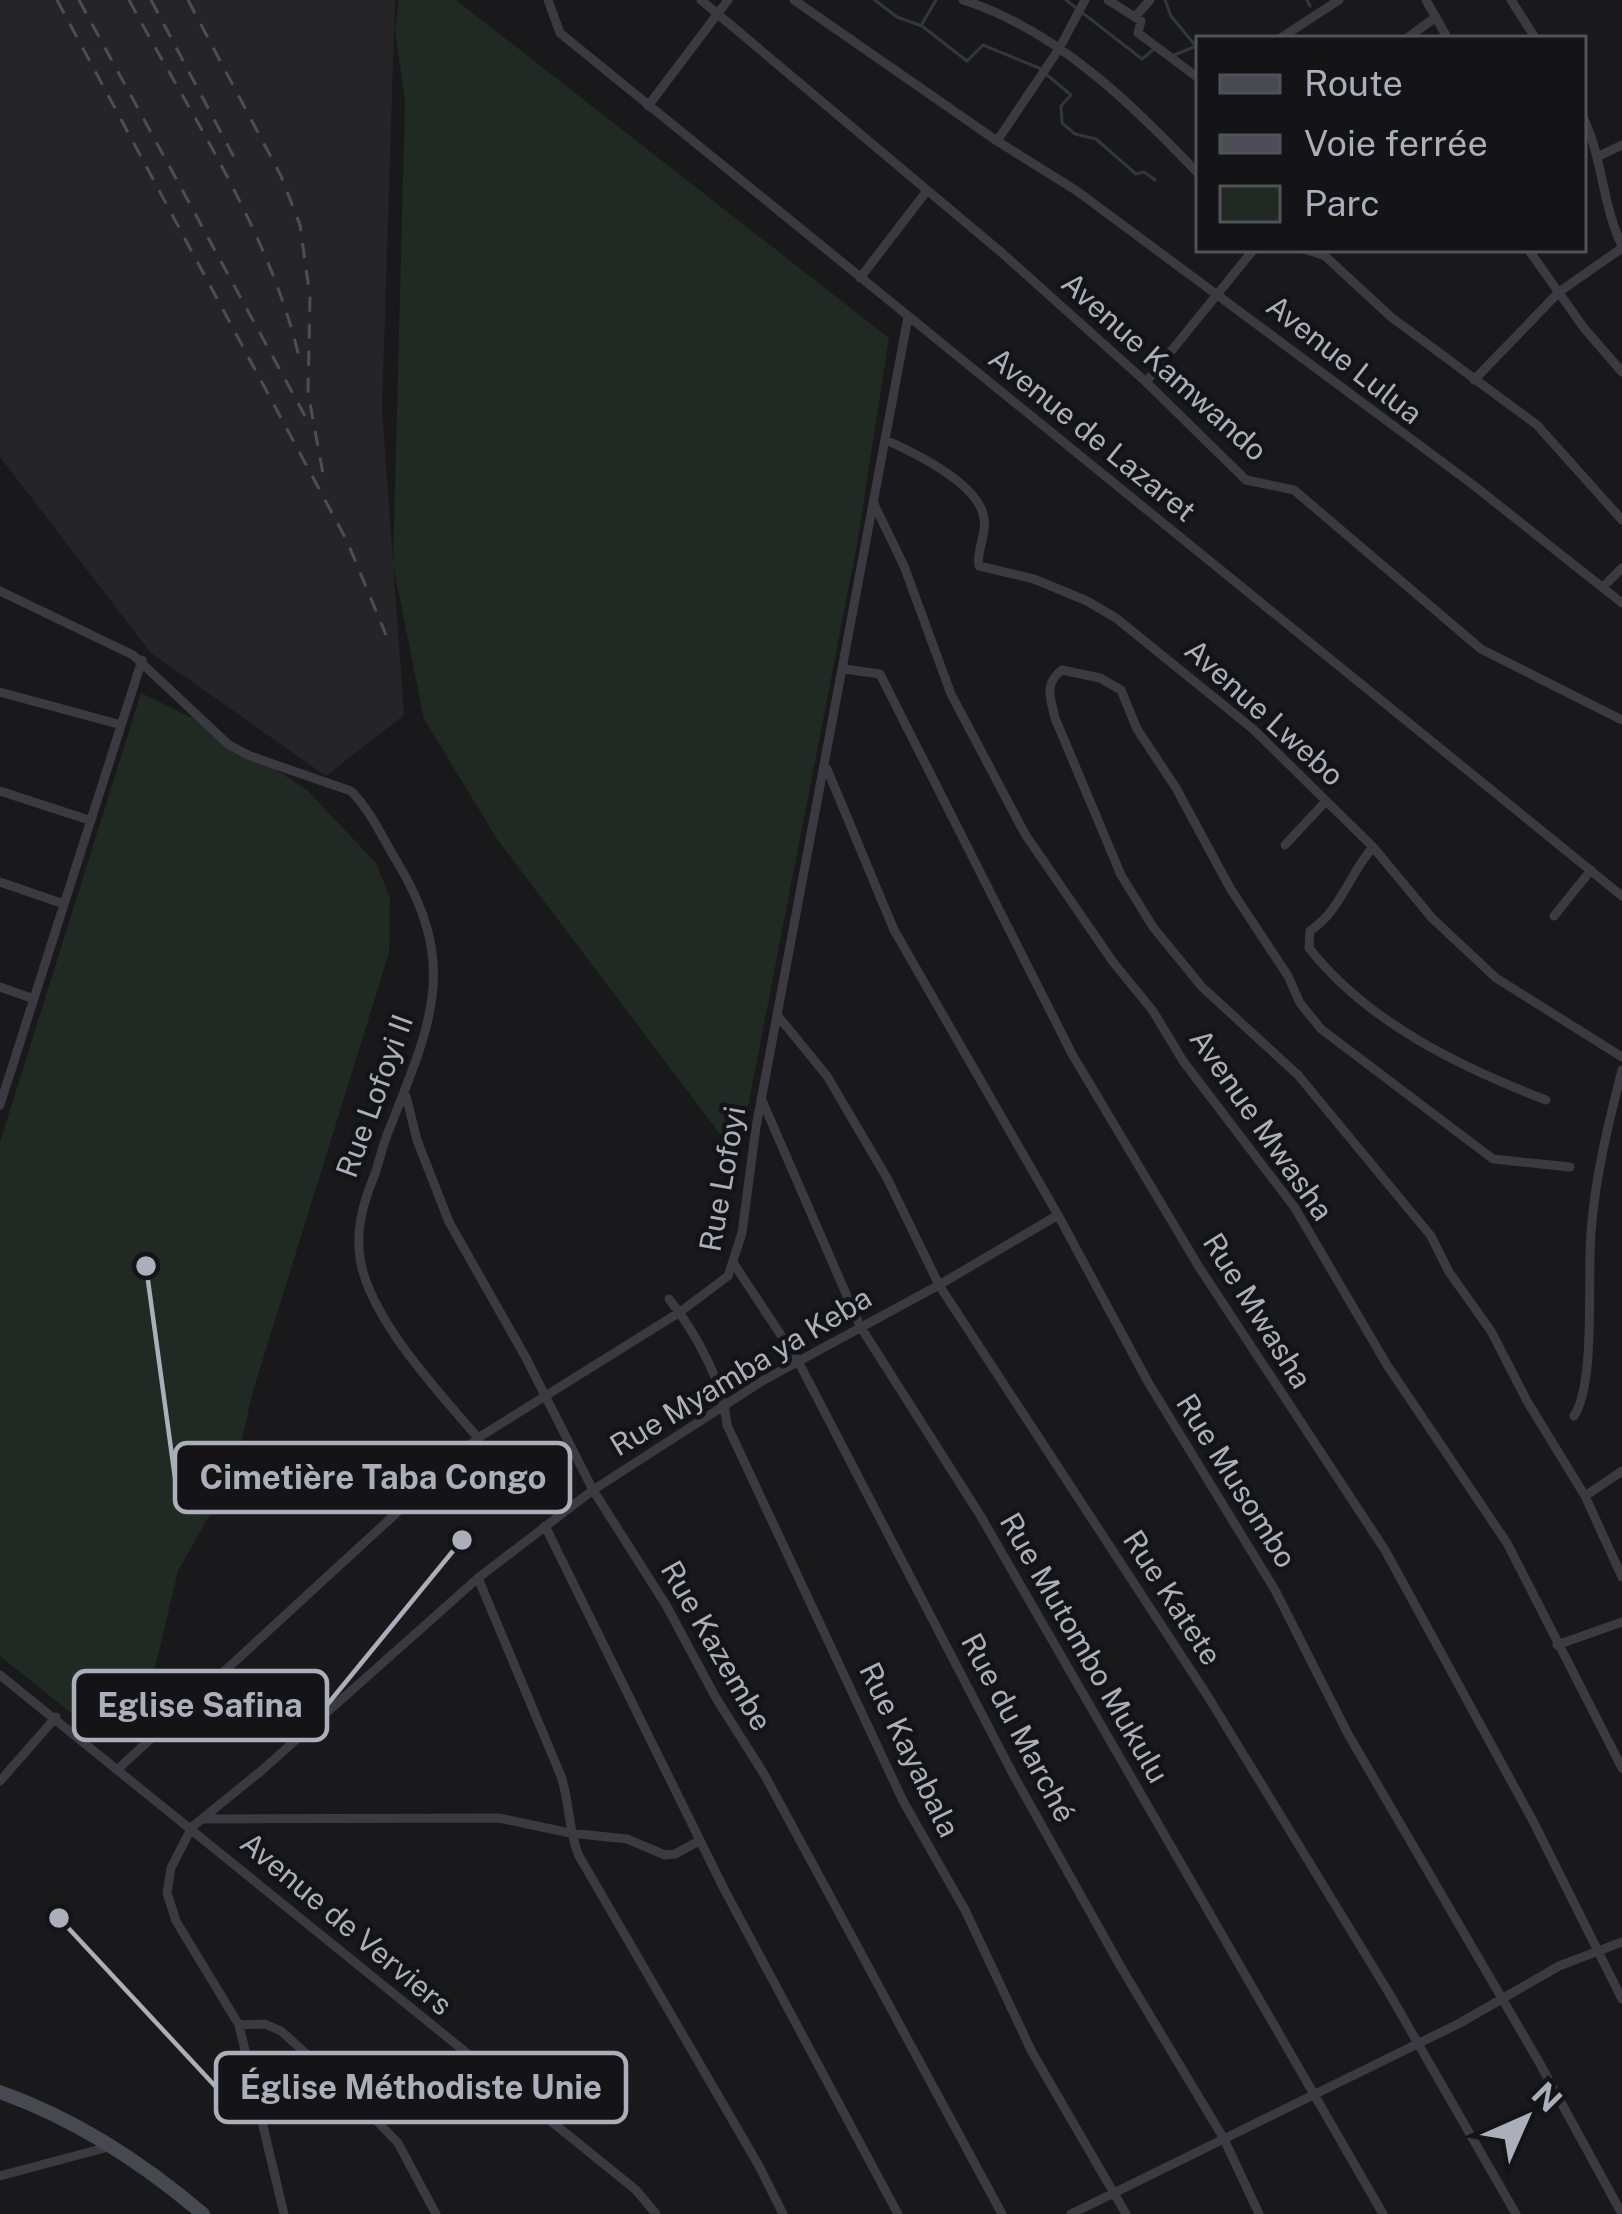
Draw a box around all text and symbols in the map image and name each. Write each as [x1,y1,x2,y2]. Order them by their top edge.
legend [1196,36,1586,252]
text: Route [1304,62,1403,104]
text: Voie ferrée [1304,122,1488,164]
text: Parc [1304,182,1380,224]
street label: Avenue Kamwando [1054,264,1275,468]
street label: Avenue Lulua [1260,287,1430,431]
street label: Avenue de Lazaret [982,340,1203,529]
street label: Avenue Lwebo [1178,632,1351,793]
street label: Rue Lofoyi II [328,1009,420,1182]
street label: Avenue Mwasha [1182,1022,1341,1227]
street label: Rue Lofoyi [692,1104,752,1254]
street label: Rue Mwasha [1196,1226,1320,1395]
street label: Rue Myamba ya Keba [603,1279,878,1463]
street label: Rue Musombo [1169,1387,1305,1574]
callout: Cimetière Taba Congo [175,1443,570,1512]
text: Cimetière Taba Congo [200,1458,546,1496]
street label: Rue Mutombo Mukulu [993,1506,1177,1789]
street label: Rue Katete [1116,1523,1230,1672]
street label: Rue Kazembe [654,1554,780,1737]
street label: Rue du Marché [954,1627,1084,1828]
street label: Rue Kayabala [852,1656,968,1843]
callout: Eglise Safina [74,1671,327,1740]
text: Eglise Safina [97,1686,303,1724]
street label: Avenue de Verviers [233,1824,460,2022]
callout: Église Méthodiste Unie [216,2053,626,2122]
north arrow [1466,2058,1586,2178]
text: Église Méthodiste Unie [240,2067,602,2106]
text: N [1525,2074,1570,2119]

